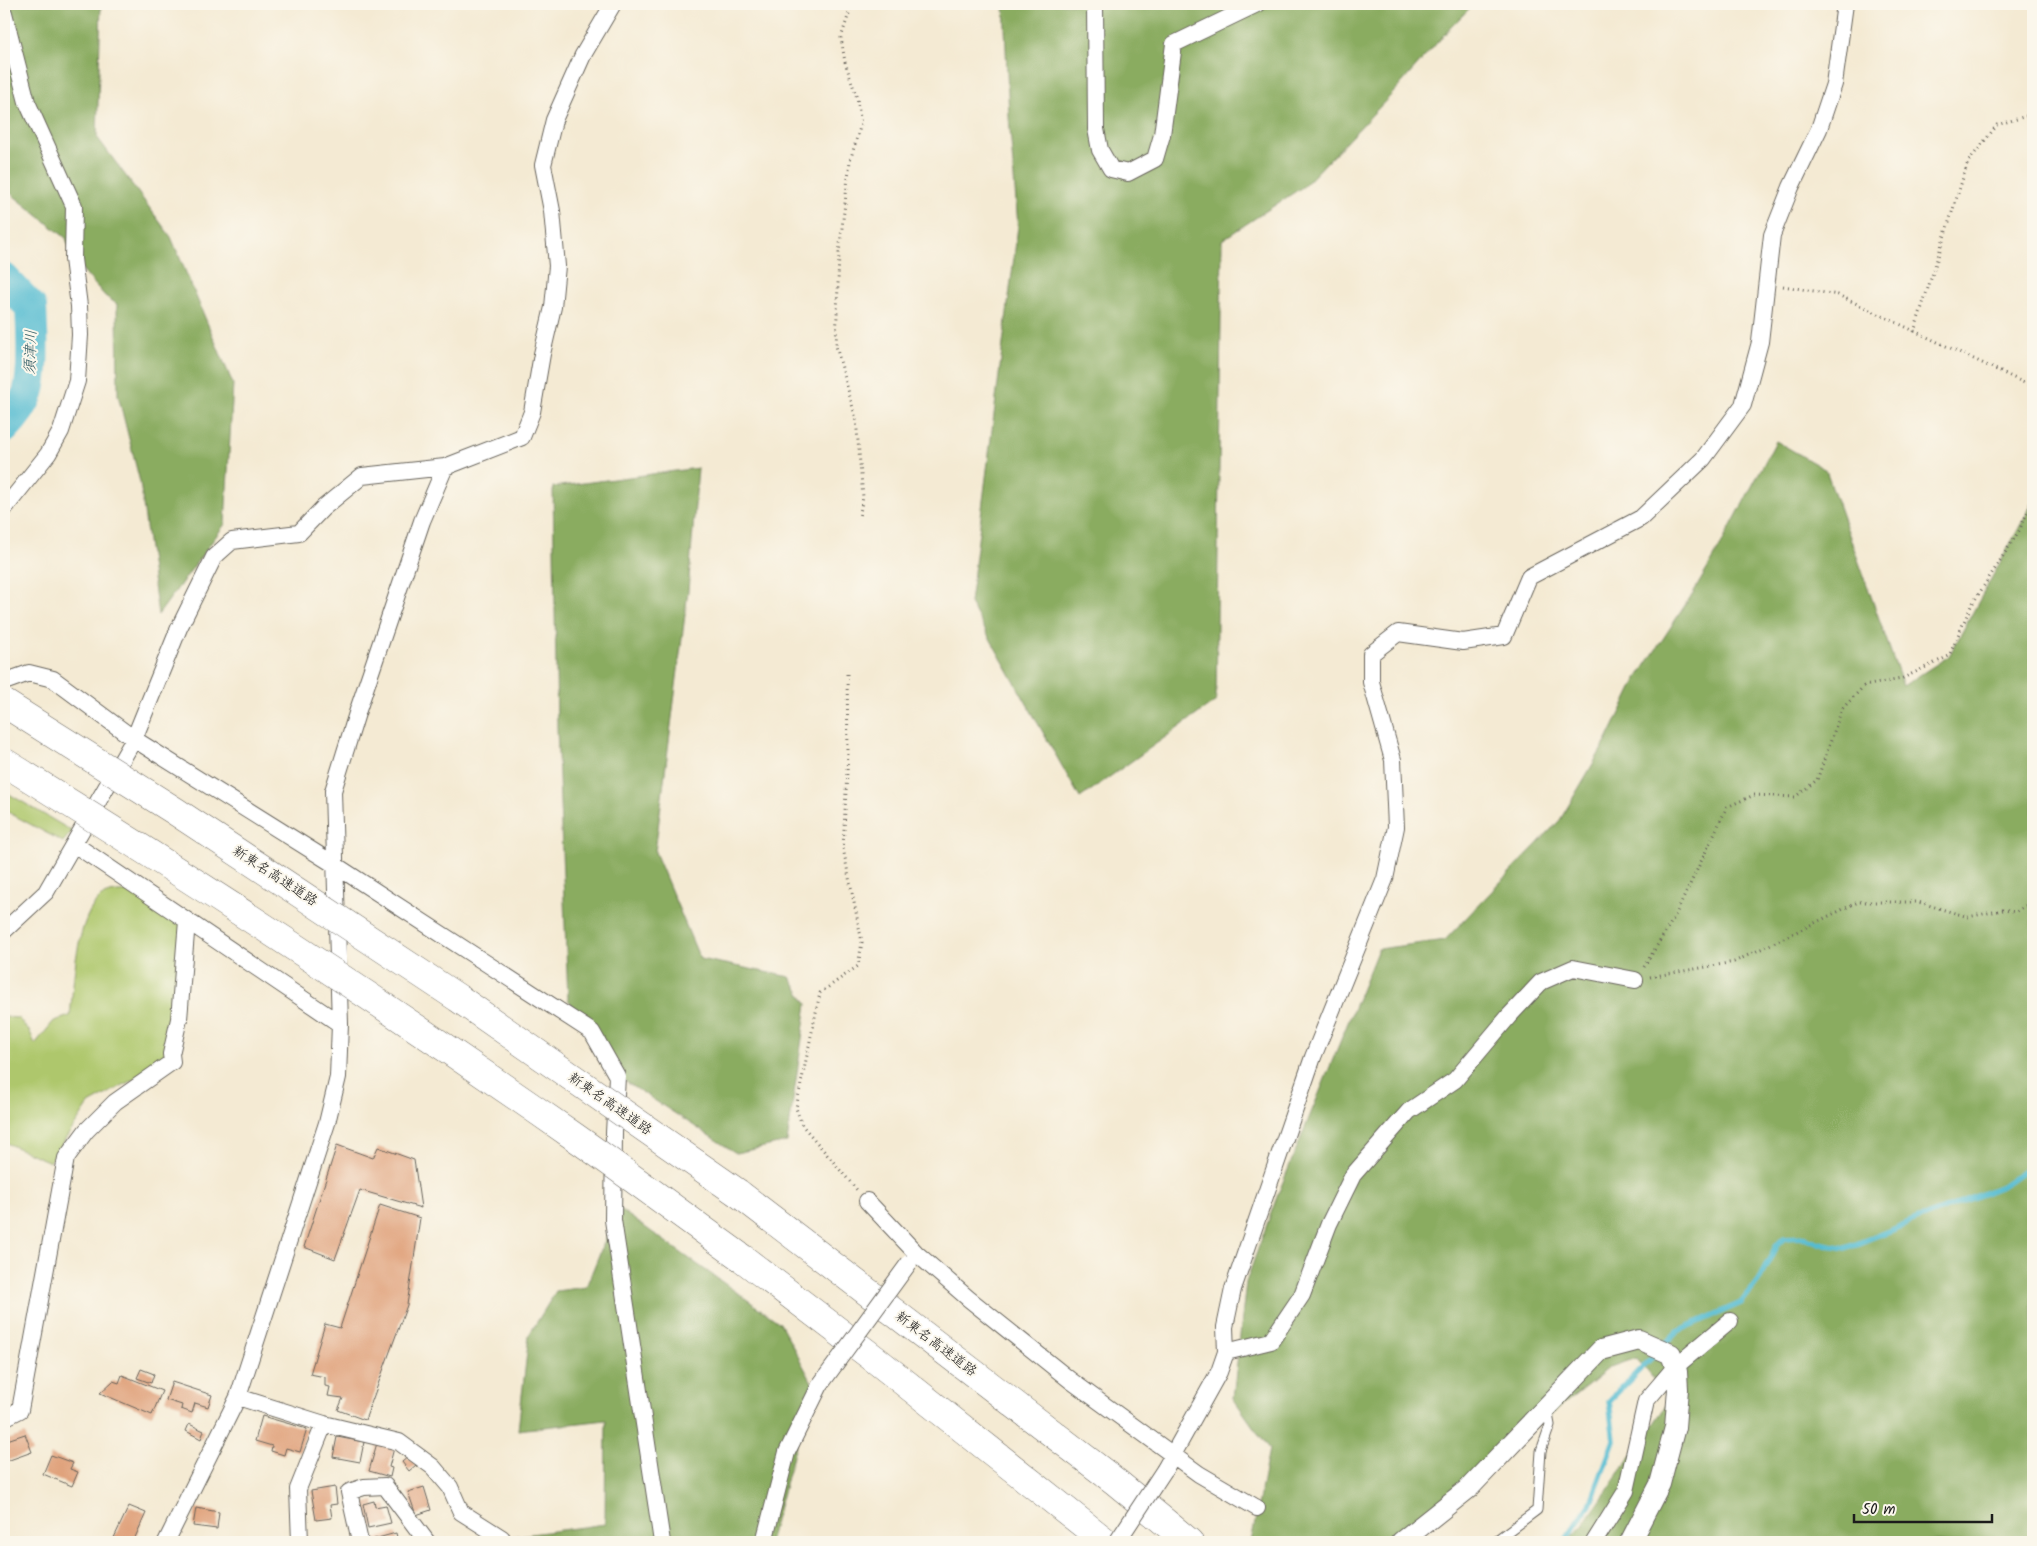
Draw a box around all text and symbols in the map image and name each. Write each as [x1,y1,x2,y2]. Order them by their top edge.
water label: 須津川 [18,329,44,375]
street label: 新東名高速道路 [228,840,322,912]
street label: 新東名高速道路 [564,1067,656,1141]
street label: 新東名高速道路 [890,1306,982,1382]
scale bar [1854,1491,1992,1523]
text: 50 m [1862,1498,1896,1522]

